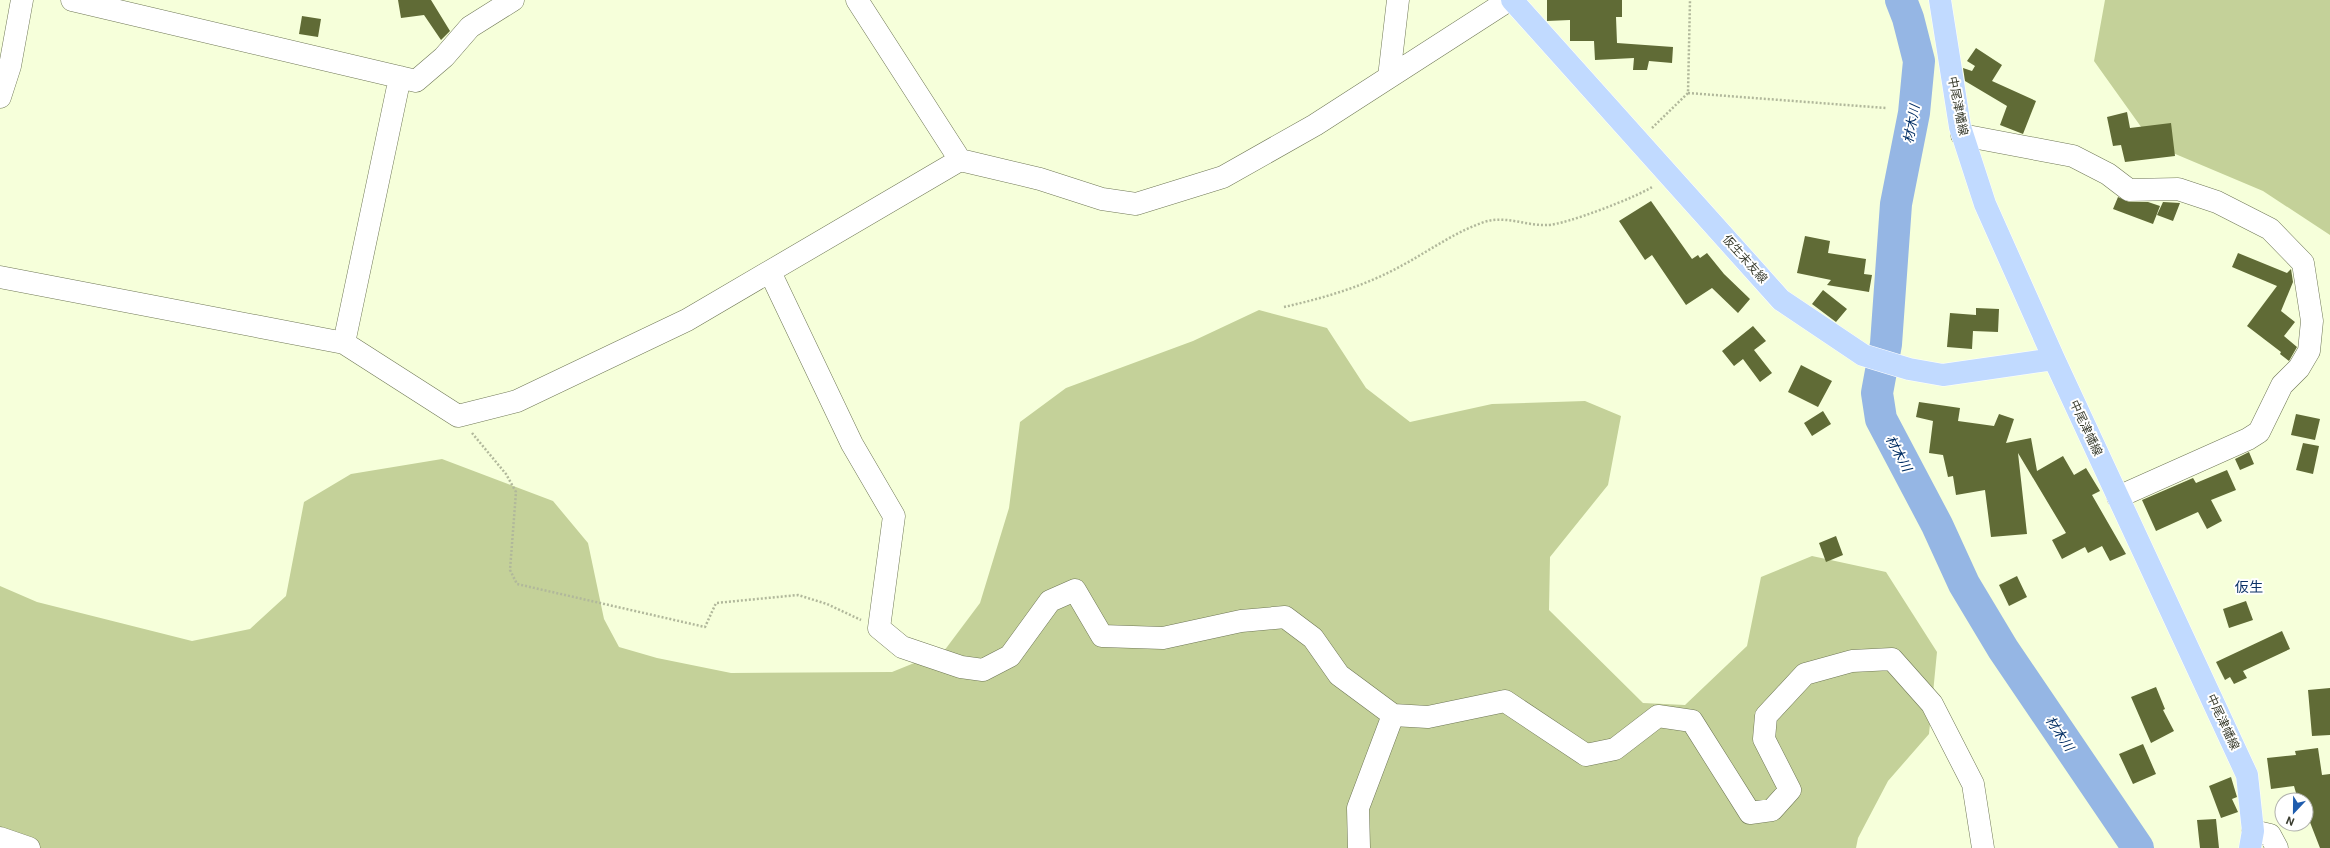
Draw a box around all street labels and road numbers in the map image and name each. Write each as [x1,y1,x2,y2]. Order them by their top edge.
street label: 中尾津幡線 [1945,75,1971,137]
street label: 仮生末友線 [1720,232,1770,286]
street label: 中尾津幡線 [2067,398,2105,458]
street label: 中尾津幡線 [2204,692,2242,752]

